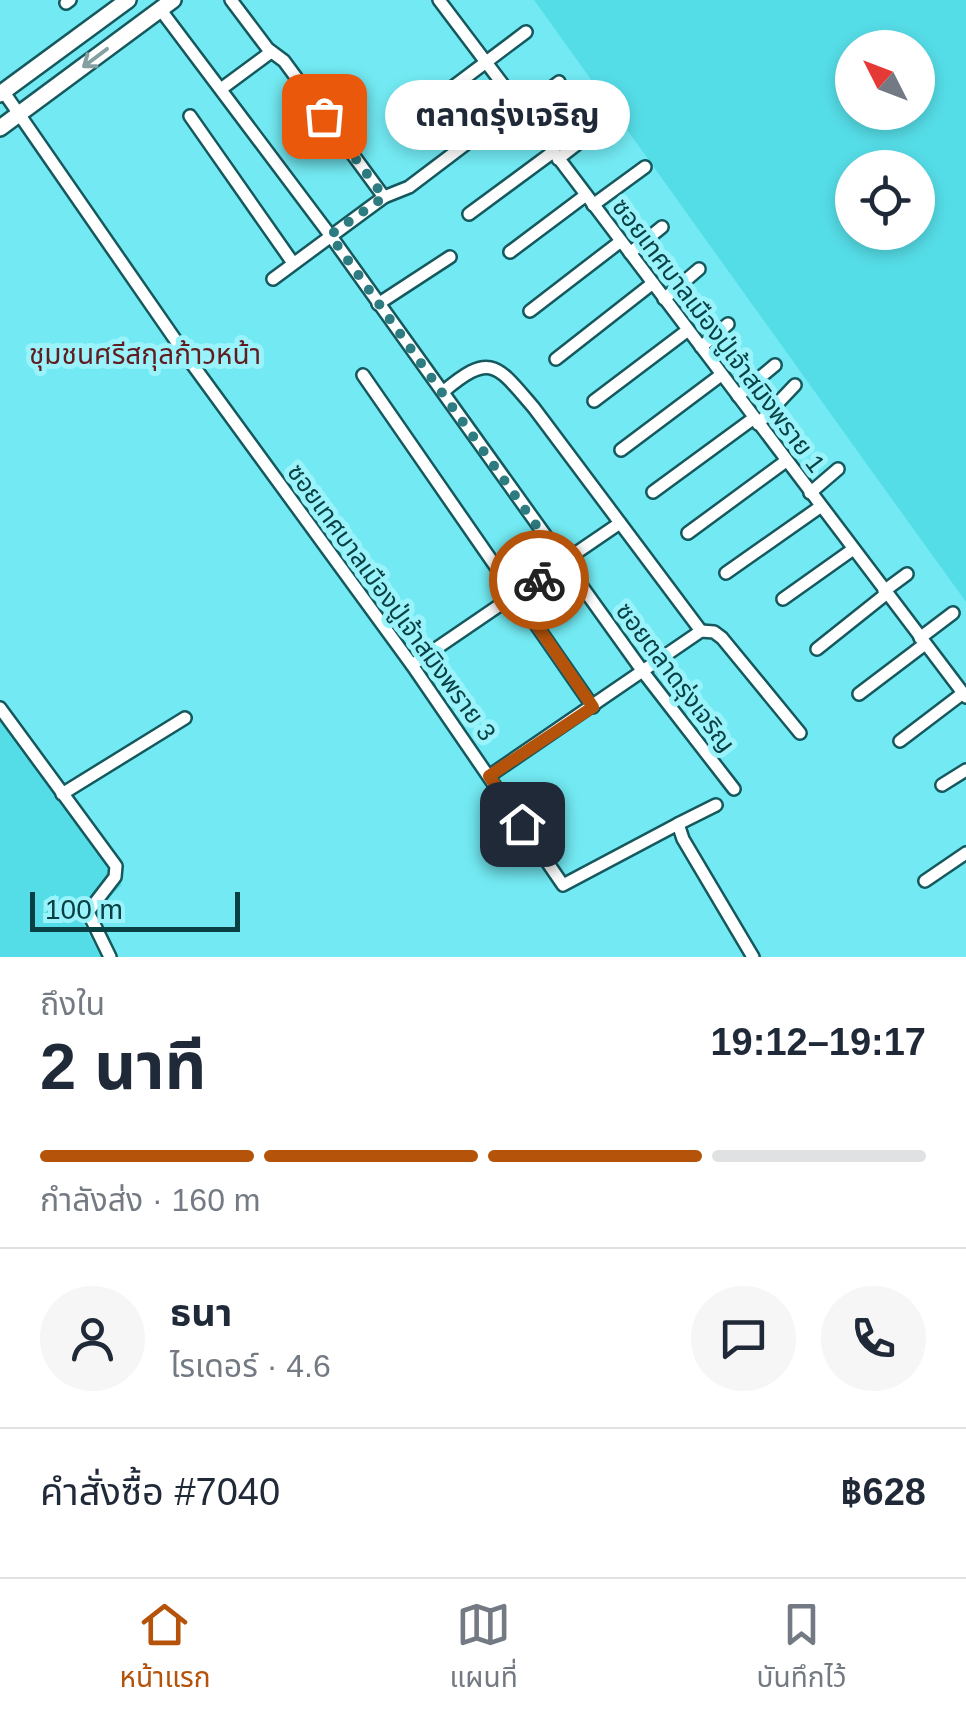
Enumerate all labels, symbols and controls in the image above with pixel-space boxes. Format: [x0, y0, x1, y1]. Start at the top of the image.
north arrow [835, 30, 935, 130]
map controls [835, 30, 935, 250]
one-way arrow [82, 47, 109, 68]
pin [282, 74, 367, 159]
callout: ตลาดรุ่งเจริญ [384, 81, 629, 151]
icon: bag [297, 89, 352, 144]
text: ตลาดรุ่งเจริญ [415, 97, 600, 133]
button: locate [835, 150, 935, 250]
street label: ซอยเทศบาลเมืองปู่เจ้าสมิงพราย 1 [605, 193, 831, 478]
district label: ชุมชนศรีสกุลก้าวหน้า [29, 339, 261, 371]
street label: ซอยเทศบาลเมืองปู่เจ้าสมิงพราย 3 [281, 458, 502, 747]
courier [489, 530, 589, 630]
icon: bike [512, 553, 567, 608]
street label: ซอยตลาดรุ่งเจริญ [609, 597, 741, 758]
pin [480, 782, 565, 867]
icon: home [495, 797, 550, 852]
scale bar [30, 887, 240, 931]
text: 100 m [45, 894, 123, 925]
text: ถึงใน [40, 986, 105, 1022]
text: 19:12–19:17 [710, 1021, 926, 1063]
text: 2 นาที [40, 1030, 206, 1103]
text: กำลังส่ง · 160 m [40, 1182, 261, 1218]
button: person [40, 1286, 145, 1391]
button: chat [691, 1286, 796, 1391]
button: phone [821, 1286, 926, 1391]
text: ธนา [170, 1292, 232, 1334]
text: ไรเดอร์ · 4.6 [170, 1348, 331, 1384]
text: คำสั่งซื้อ #7040 [40, 1471, 280, 1513]
text: ฿628 [841, 1471, 926, 1513]
tab: หน้าแรก [119, 1597, 211, 1700]
tab: แผนที่ [449, 1597, 518, 1700]
tab: บันทึกไว้ [757, 1597, 847, 1700]

